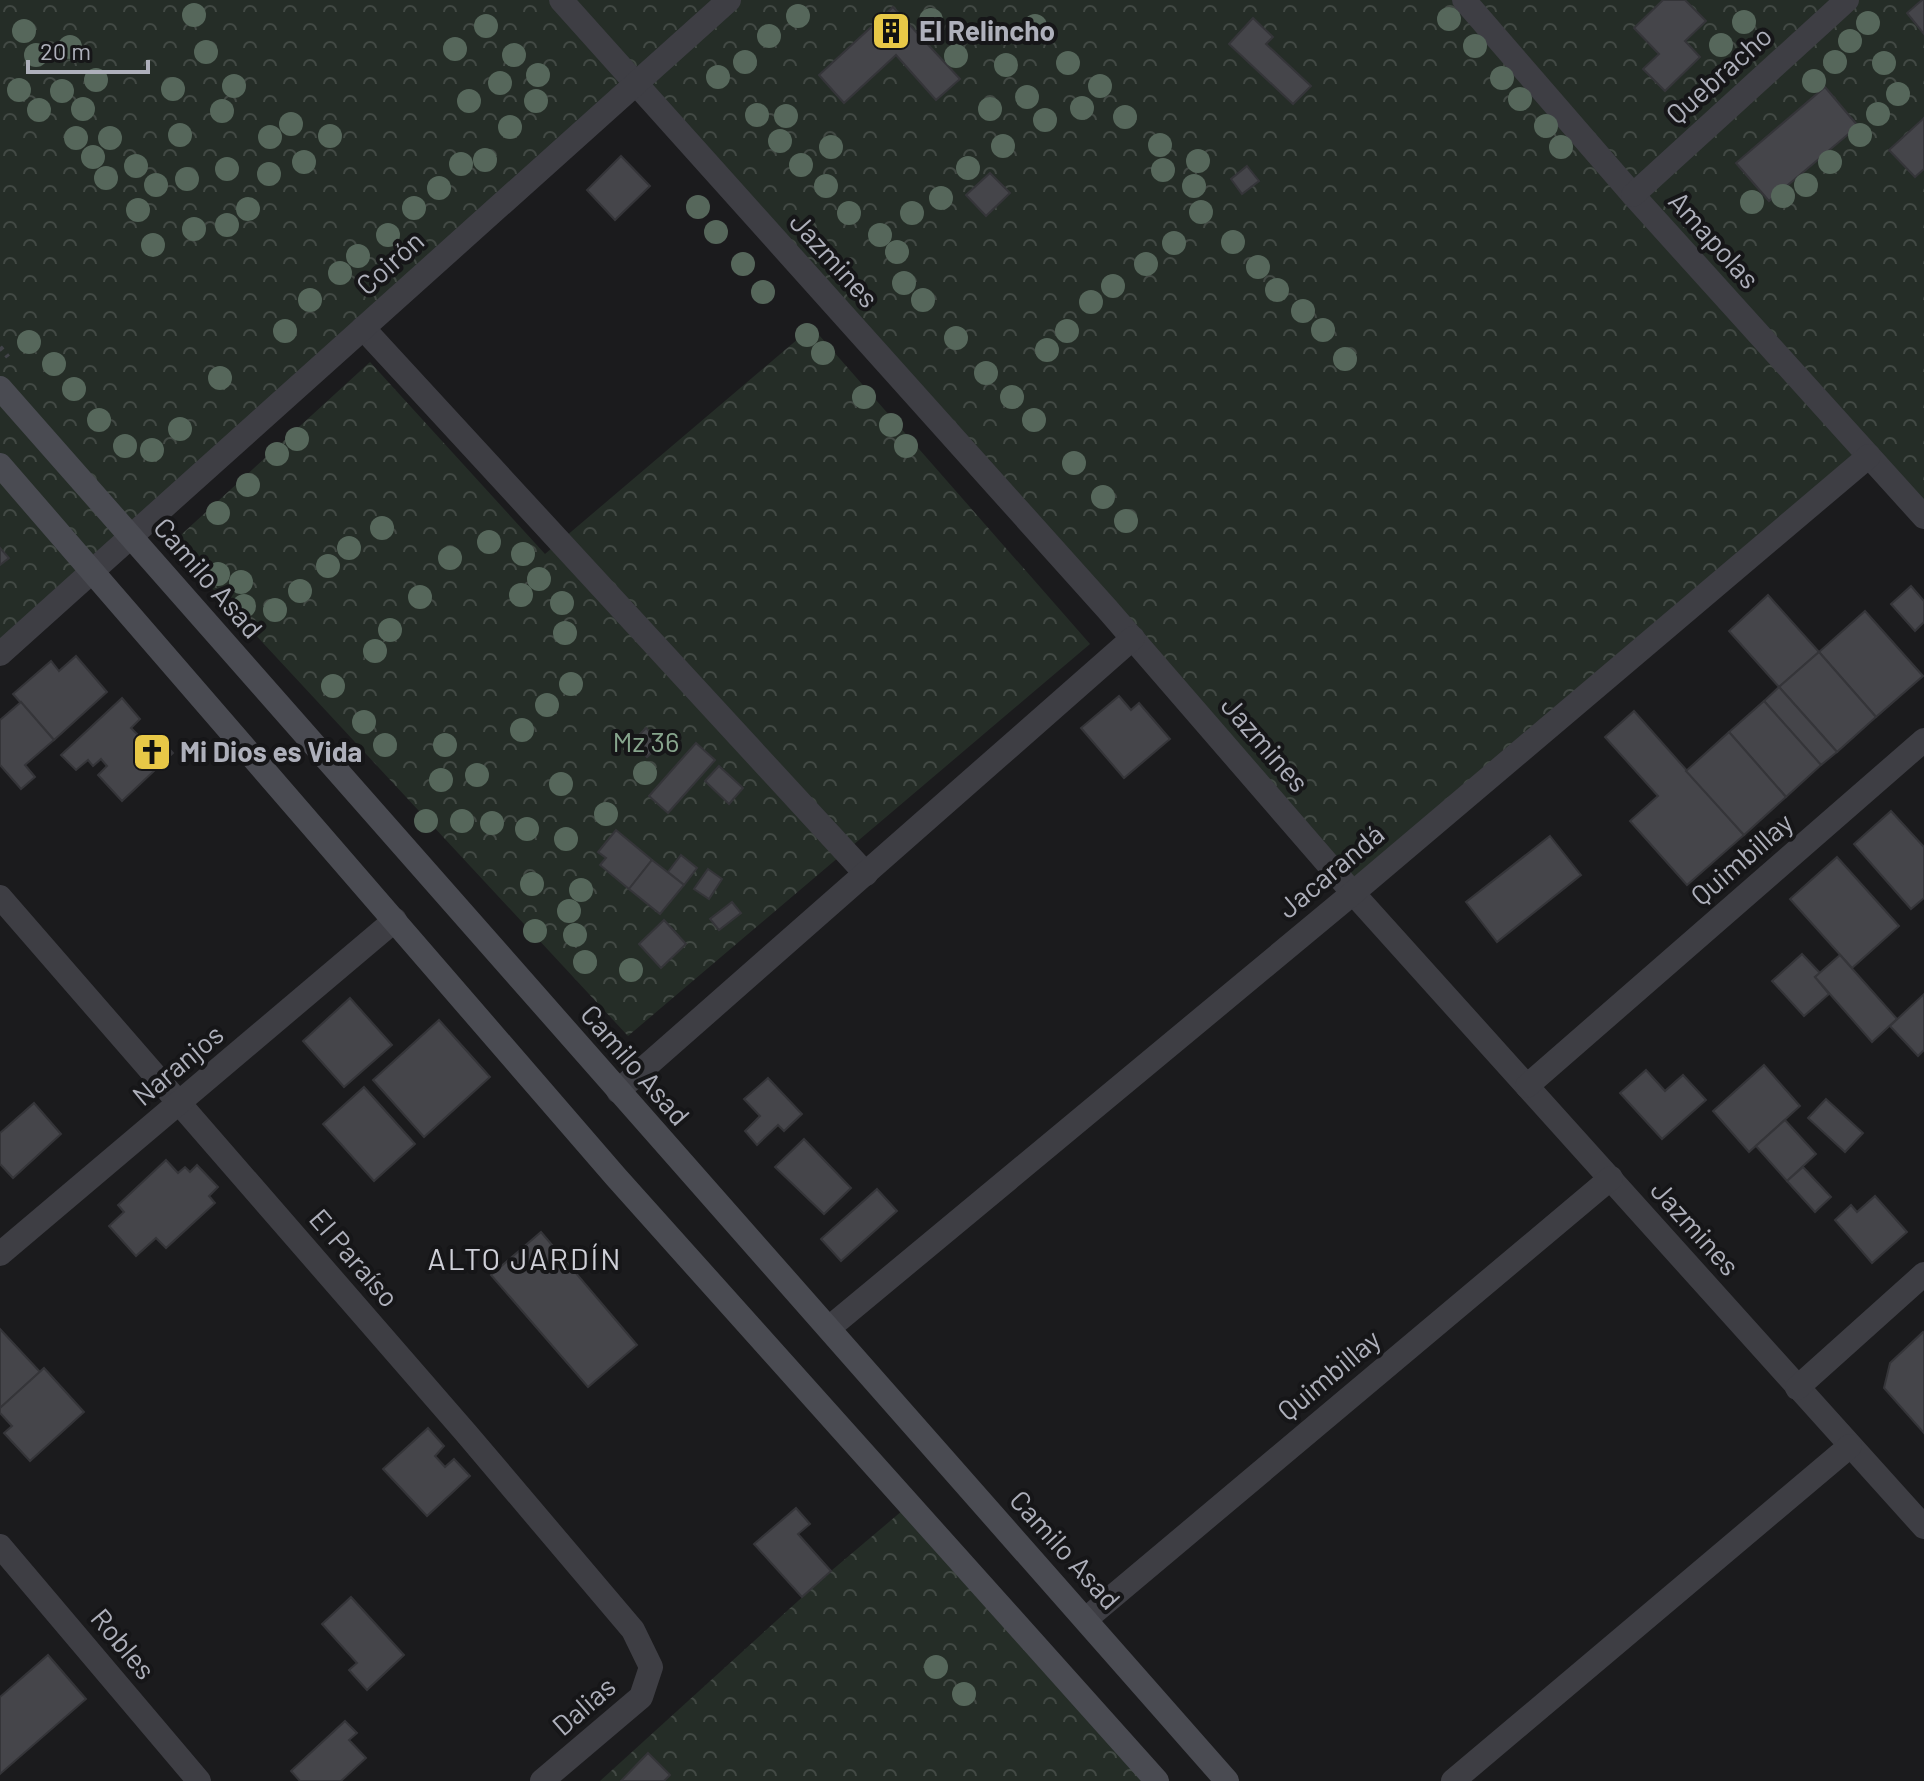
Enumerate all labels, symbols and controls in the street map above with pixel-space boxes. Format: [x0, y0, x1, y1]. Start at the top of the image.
building icon: El Relincho [870, 10, 912, 52]
place label: El Relincho [919, 13, 1055, 47]
street label: Quebracho [1658, 18, 1778, 131]
scale bar [28, 24, 148, 74]
text: 20 m [40, 36, 91, 65]
street label: Amapolas [1662, 184, 1767, 295]
street label: Jazmines [783, 205, 886, 314]
street label: Coirón [348, 223, 430, 301]
street label: Camilo Asad [147, 510, 270, 645]
street label: Jazmines [1215, 688, 1317, 798]
park label: Mz 36 [613, 724, 679, 758]
church icon: Mi Dios es Vida [131, 731, 173, 773]
place label: Mi Dios es Vida [180, 734, 362, 768]
street label: Quimbillay [1683, 805, 1799, 912]
street label: Jacarandá [1270, 816, 1390, 924]
street label: Camilo Asad [574, 997, 697, 1132]
street label: Naranjos [125, 1016, 230, 1112]
street label: Jazmines [1644, 1173, 1747, 1282]
street label: El Paraíso [303, 1201, 407, 1313]
district label: ALTO JARDÍN [427, 1240, 623, 1276]
street label: Quimbillay [1270, 1321, 1387, 1427]
street label: Camilo Asad [1003, 1483, 1128, 1616]
street label: Robles [84, 1601, 163, 1686]
street label: Dalias [545, 1669, 622, 1742]

